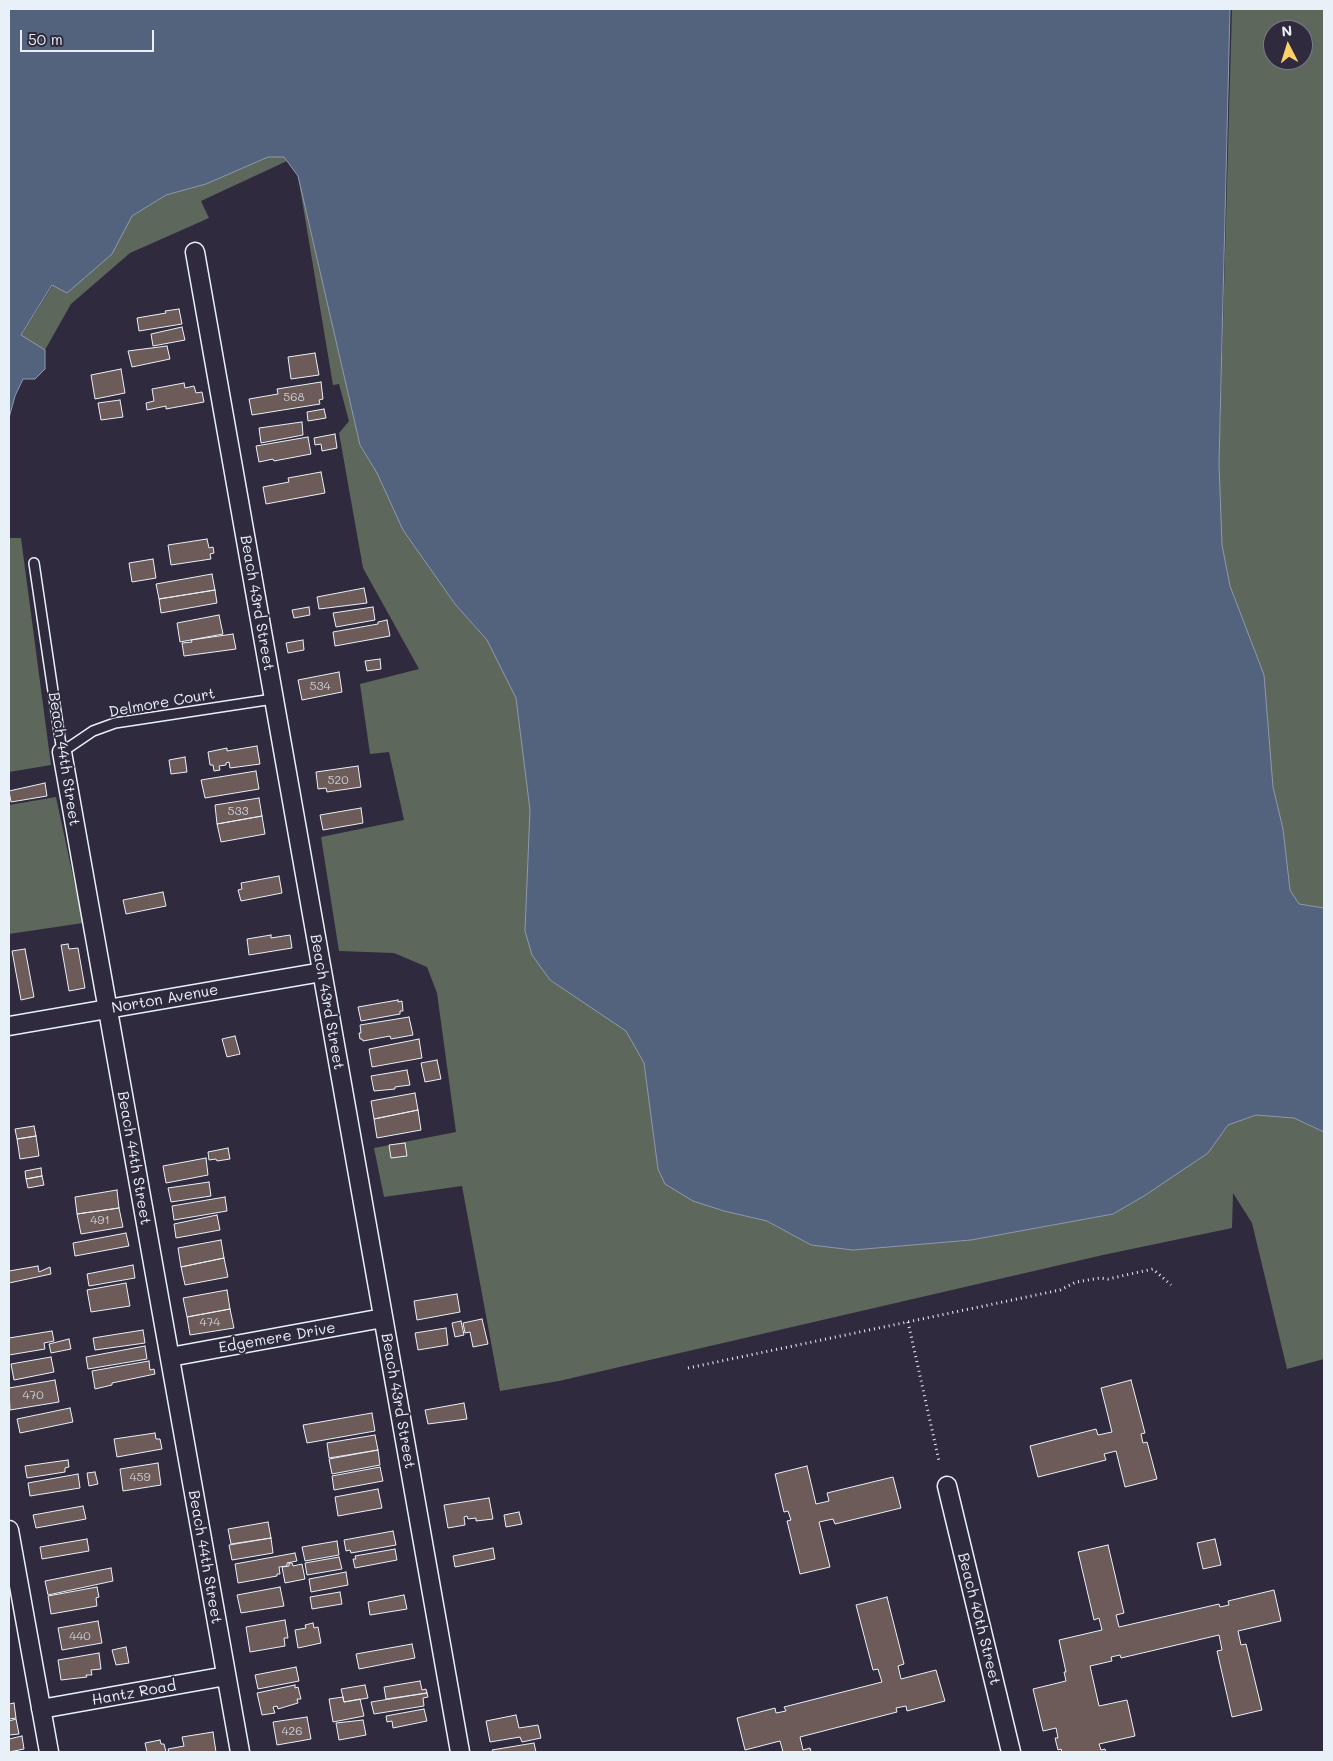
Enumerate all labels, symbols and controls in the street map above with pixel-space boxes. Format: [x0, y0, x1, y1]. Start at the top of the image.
scale bar [22, 20, 156, 52]
north arrow [1263, 20, 1313, 70]
text: N [1281, 21, 1293, 40]
text: 50 m [28, 29, 63, 49]
house number: 568 [283, 390, 305, 404]
street label: Beach 43rd Street [236, 534, 278, 672]
house number: 534 [309, 679, 331, 693]
street label: Delmore Court [107, 685, 217, 721]
street label: Beach 44th Street [45, 691, 83, 827]
house number: 520 [327, 773, 349, 787]
house number: 533 [227, 804, 249, 818]
street label: Beach 43rd Street [306, 933, 348, 1071]
street label: Norton Avenue [110, 981, 220, 1017]
street label: Beach 44th Street [113, 1090, 155, 1226]
house number: 491 [90, 1213, 110, 1227]
house number: 474 [200, 1315, 220, 1329]
street label: Edgemere Drive [217, 1319, 337, 1357]
street label: Beach 43rd Street [377, 1332, 419, 1470]
house number: 470 [22, 1388, 44, 1402]
house number: 459 [129, 1470, 151, 1484]
street label: Beach 44th Street [184, 1489, 226, 1625]
street label: Beach 40th Street [954, 1551, 1004, 1687]
house number: 440 [69, 1629, 91, 1643]
street label: Hantz Road [90, 1677, 178, 1709]
house number: 426 [282, 1724, 302, 1738]

